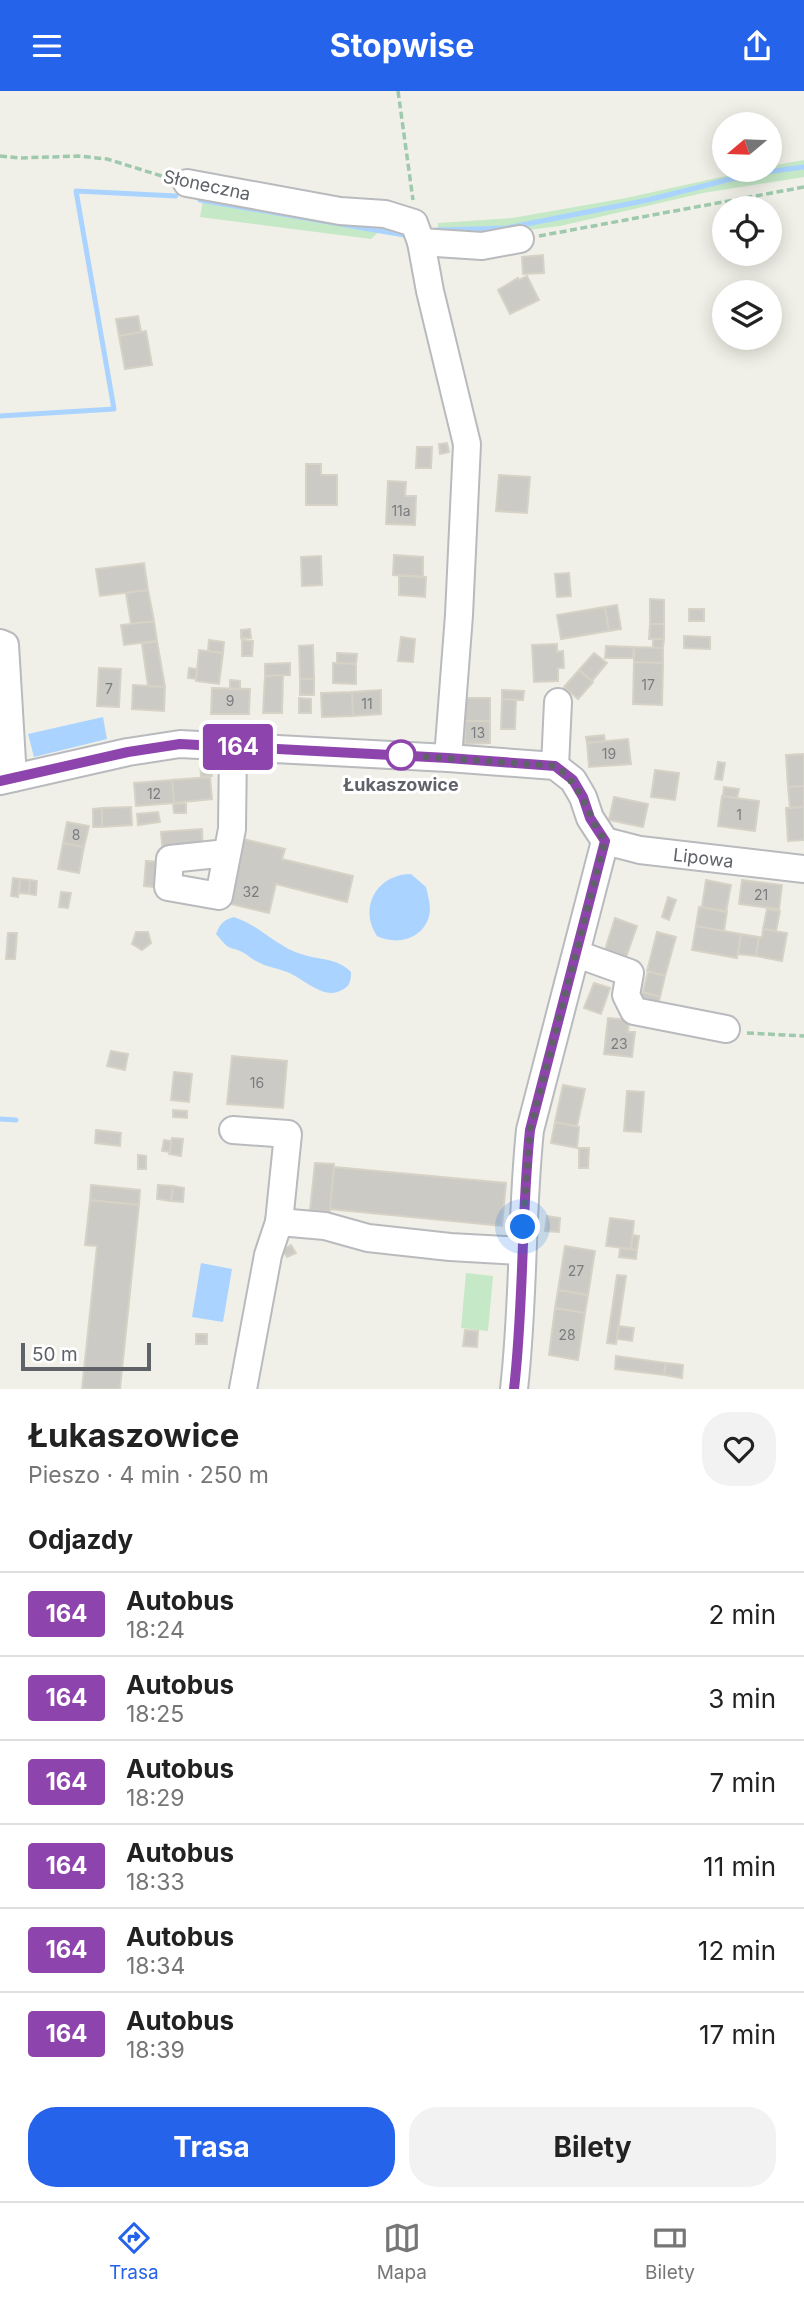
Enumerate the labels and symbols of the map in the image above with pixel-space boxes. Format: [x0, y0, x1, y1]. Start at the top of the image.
north arrow [712, 112, 782, 182]
street label: Słoneczna [162, 166, 252, 204]
house number: 11a [391, 502, 411, 519]
house number: 17 [641, 676, 655, 693]
house number: 7 [105, 680, 113, 697]
house number: 9 [226, 692, 234, 709]
house number: 11 [361, 695, 373, 712]
line badge: 164 [198, 724, 278, 770]
house number: 13 [471, 724, 485, 741]
marker: Łukaszowice [386, 740, 416, 770]
house number: 19 [602, 745, 616, 762]
place label: Łukaszowice [343, 774, 459, 795]
house number: 12 [147, 785, 161, 802]
house number: 1 [736, 806, 742, 823]
house number: 8 [72, 826, 80, 843]
street label: Lipowa [672, 843, 735, 871]
house number: 32 [242, 883, 260, 900]
house number: 21 [754, 886, 768, 903]
house number: 23 [610, 1035, 628, 1052]
house number: 16 [250, 1074, 264, 1091]
your location [505, 1209, 540, 1244]
house number: 27 [568, 1262, 584, 1279]
house number: 28 [558, 1326, 576, 1343]
scale bar [21, 1340, 150, 1372]

